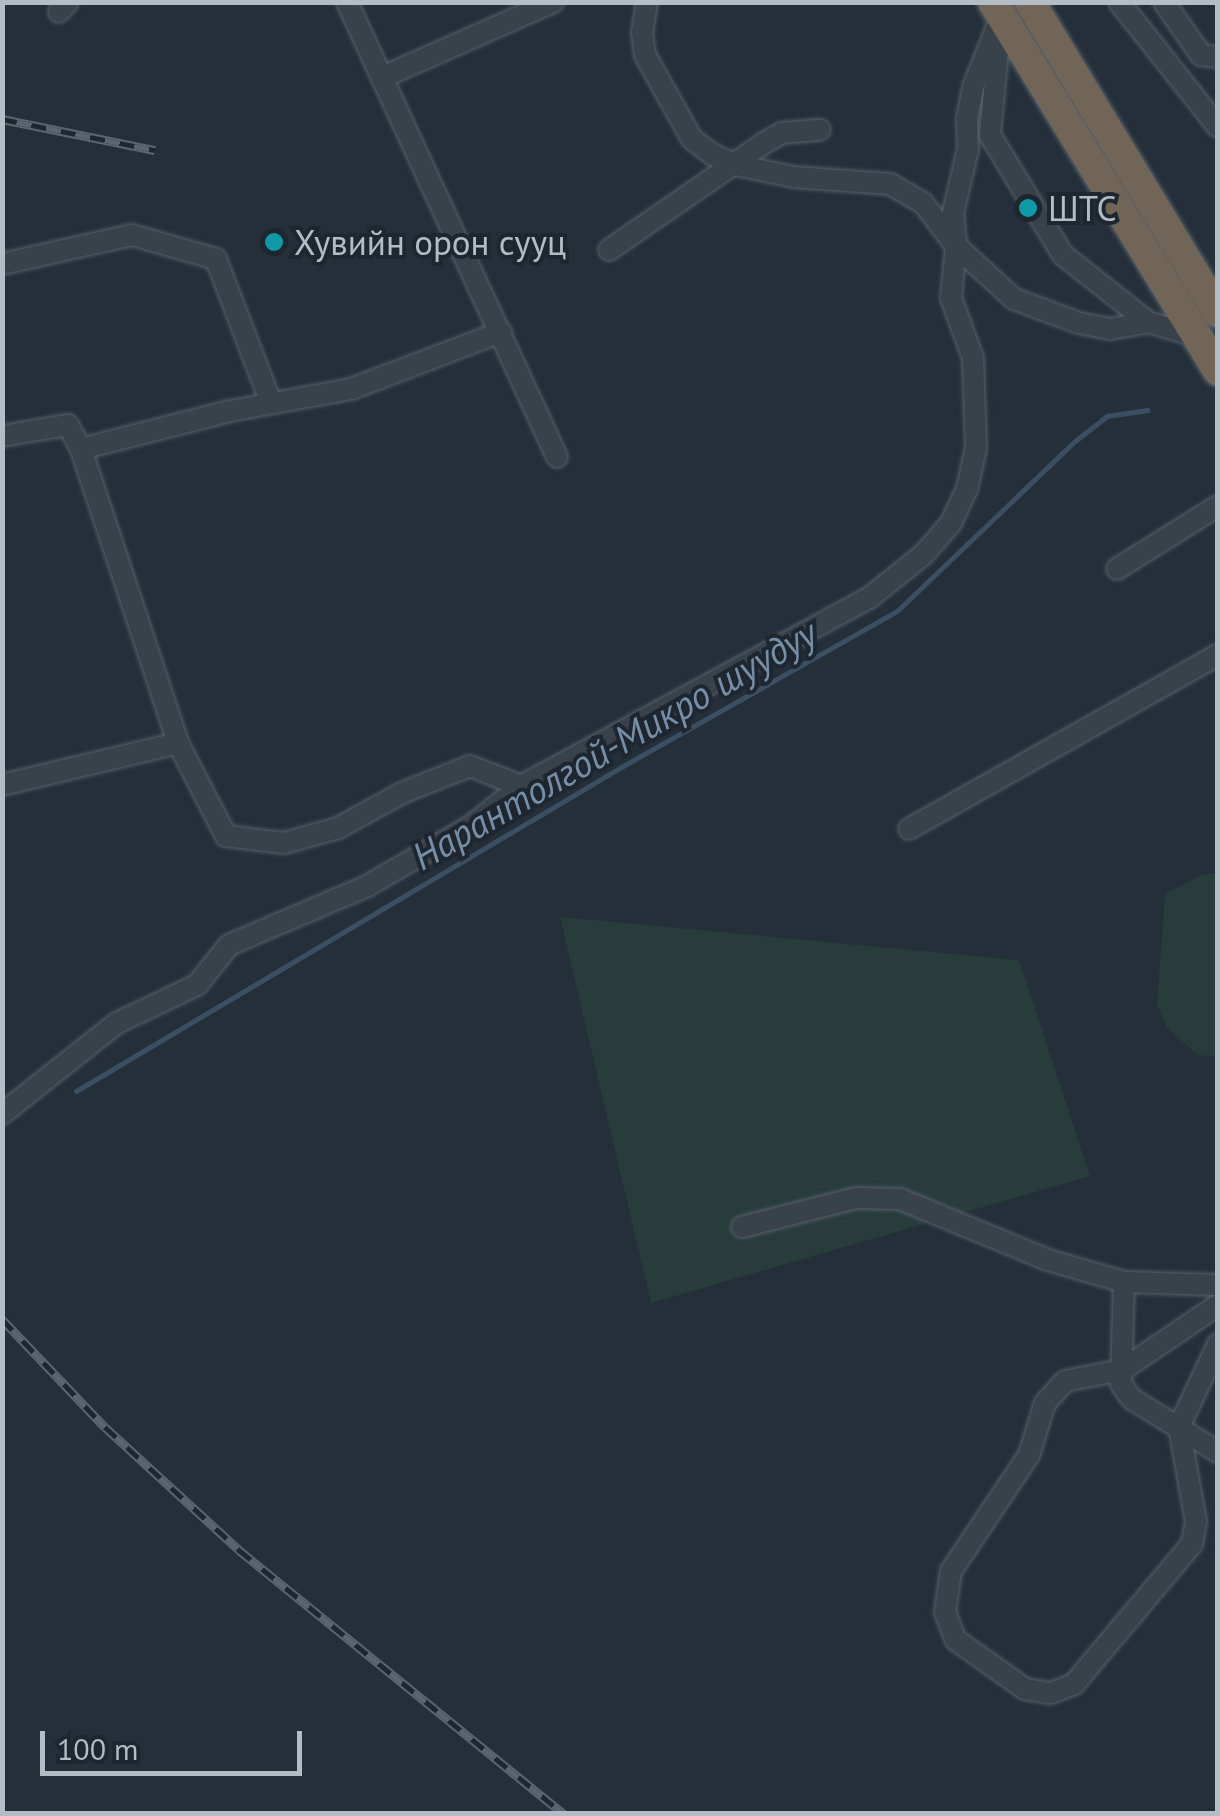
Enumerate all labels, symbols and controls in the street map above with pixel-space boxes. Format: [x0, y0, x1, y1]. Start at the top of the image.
place label: ШТС [1048, 187, 1116, 229]
marker: ШТС [1017, 197, 1039, 219]
place label: Хувийн орон сууц [294, 221, 566, 263]
marker: Хувийн орон сууц [263, 231, 285, 253]
water label: Нарантолгой-Микро шуудуу [404, 609, 824, 879]
scale bar [45, 1711, 308, 1773]
text: 100 m [57, 1729, 138, 1768]

